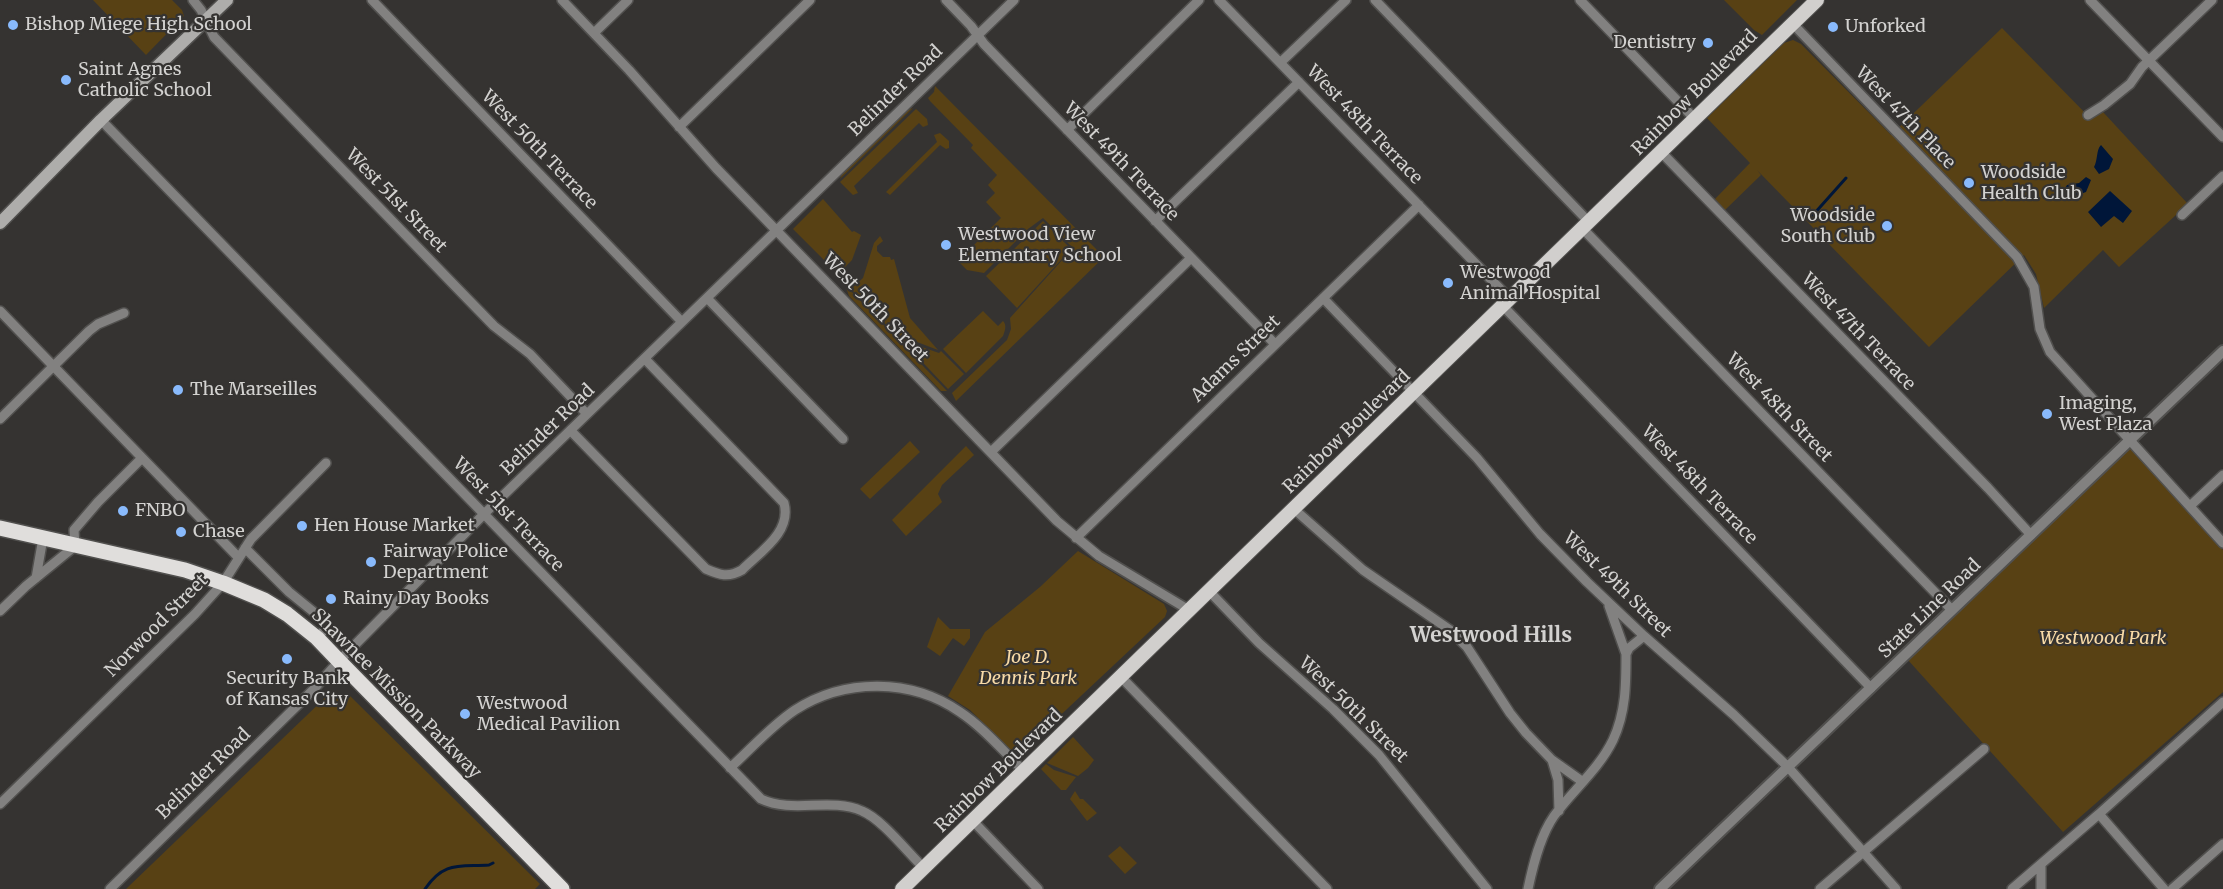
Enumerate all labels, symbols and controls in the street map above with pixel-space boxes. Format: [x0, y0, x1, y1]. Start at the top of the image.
place label: Bishop Miege High School [25, 14, 252, 36]
place label: Unforked [1845, 16, 1926, 38]
marker: Bishop Miege High School [6, 18, 20, 32]
marker: Unforked [1826, 20, 1840, 34]
street label: Rainbow Boulevard [1628, 26, 1762, 160]
place label: Dentistry [1613, 32, 1696, 54]
marker: Dentistry [1701, 36, 1715, 50]
street label: Belinder Road [845, 41, 947, 141]
place label: Saint Agnes Catholic School [78, 59, 212, 101]
street label: West 48th Terrace [1302, 61, 1426, 189]
street label: West 47th Place [1851, 62, 1959, 174]
marker: Saint Agnes Catholic School [59, 73, 73, 87]
street label: West 50th Terrace [477, 86, 601, 214]
street label: West 49th Terrace [1059, 98, 1183, 226]
street label: West 51st Street [341, 145, 451, 257]
place label: Woodside Health Club [1981, 162, 2082, 204]
marker: Woodside Health Club [1962, 176, 1976, 190]
place label: Woodside South Club [1781, 205, 1875, 248]
marker: Woodside South Club [1880, 219, 1894, 233]
place label: Westwood View Elementary School [958, 224, 1122, 266]
marker: Westwood View Elementary School [939, 238, 953, 252]
street label: West 50th Street [817, 249, 933, 367]
place label: Westwood Animal Hospital [1460, 262, 1600, 304]
street label: West 47th Terrace [1797, 269, 1919, 395]
marker: Westwood Animal Hospital [1441, 276, 1455, 290]
street label: Adams Street [1187, 311, 1285, 407]
street label: West 48th Street [1722, 349, 1836, 467]
street label: Rainbow Boulevard [1279, 366, 1415, 498]
place label: The Marseilles [190, 379, 317, 401]
street label: Belinder Road [497, 380, 599, 480]
marker: The Marseilles [171, 383, 185, 397]
place label: Imaging, West Plaza [2059, 393, 2152, 436]
marker: Imaging, West Plaza [2040, 407, 2054, 421]
street label: West 48th Terrace [1637, 421, 1761, 549]
street label: West 51st Terrace [448, 454, 568, 576]
place label: FNBO [135, 500, 186, 522]
marker: FNBO [116, 504, 130, 518]
place label: Hen House Market [314, 515, 475, 537]
marker: Hen House Market [295, 519, 309, 533]
place label: Chase [193, 521, 245, 543]
marker: Chase [174, 525, 188, 539]
street label: West 49th Street [1558, 528, 1676, 642]
place label: Fairway Police Department [383, 541, 508, 584]
marker: Fairway Police Department [364, 555, 378, 569]
street label: State Line Road [1874, 555, 1986, 663]
street label: Norwood Street [101, 570, 213, 682]
place label: Rainy Day Books [343, 588, 489, 610]
marker: Rainy Day Books [324, 592, 338, 606]
street label: Shawnee Mission Parkway [307, 605, 485, 783]
district label: Westwood Hills [1410, 623, 1572, 649]
park label: Westwood Park [2040, 628, 2166, 650]
park label: Joe D. Dennis Park [979, 647, 1077, 690]
marker: Security Bank of Kansas City [280, 652, 294, 666]
street label: West 50th Street [1294, 652, 1412, 768]
place label: Security Bank of Kansas City [226, 668, 348, 710]
place label: Westwood Medical Pavilion [477, 693, 620, 736]
street label: Rainbow Boulevard [931, 705, 1067, 837]
marker: Westwood Medical Pavilion [458, 707, 472, 721]
street label: Belinder Road [153, 724, 255, 824]

